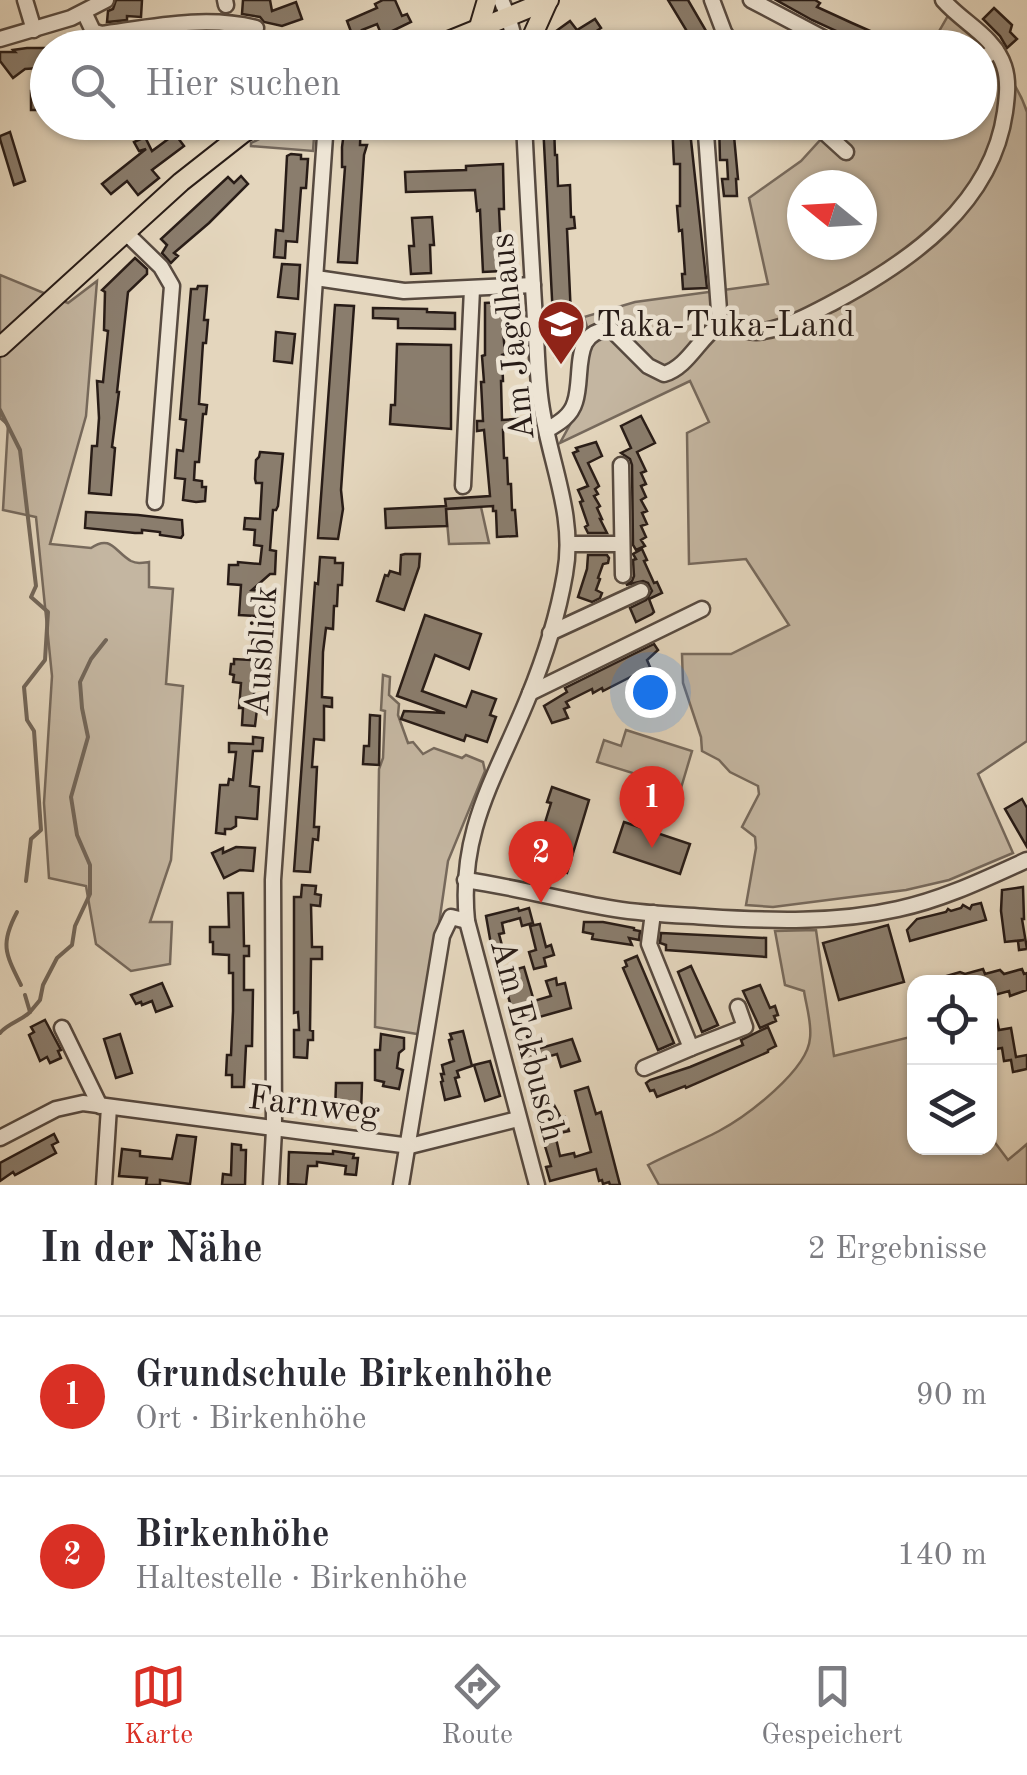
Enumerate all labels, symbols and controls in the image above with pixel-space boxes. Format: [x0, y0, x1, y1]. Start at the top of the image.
search box [30, 30, 997, 140]
icon: search [65, 58, 120, 113]
text: Hier suchen [145, 66, 341, 104]
north arrow [787, 170, 877, 260]
street label: Am Jagdhaus [485, 232, 542, 442]
school or university icon: Taka-Tuka-Land [535, 298, 587, 366]
place label: Taka-Tuka-Land [596, 309, 855, 344]
street label: Ausblick [240, 585, 285, 718]
your location [625, 667, 676, 718]
pin: 1 [620, 766, 684, 848]
pin: 2 [508, 820, 574, 903]
street label: Am Eckbusch [483, 936, 570, 1146]
map controls [907, 975, 997, 1155]
button: locate [907, 975, 997, 1065]
button: layers [907, 1065, 997, 1155]
street label: Farnweg [246, 1081, 382, 1132]
text: In der Nähe [40, 1229, 263, 1271]
text: 2 Ergebnisse [807, 1234, 987, 1266]
text: Grundschule Birkenhöhe [135, 1357, 553, 1395]
text: 1 [63, 1380, 82, 1412]
text: 90 m [916, 1380, 987, 1412]
text: Ort · Birkenhöhe [135, 1404, 367, 1436]
text: Birkenhöhe [135, 1517, 330, 1555]
text: 2 [63, 1540, 82, 1572]
text: 140 m [897, 1540, 987, 1572]
text: Haltestelle · Birkenhöhe [135, 1564, 467, 1596]
tab: Karte [124, 1659, 193, 1754]
tab: Route [441, 1659, 513, 1754]
tab: Gespeichert [761, 1659, 903, 1754]

